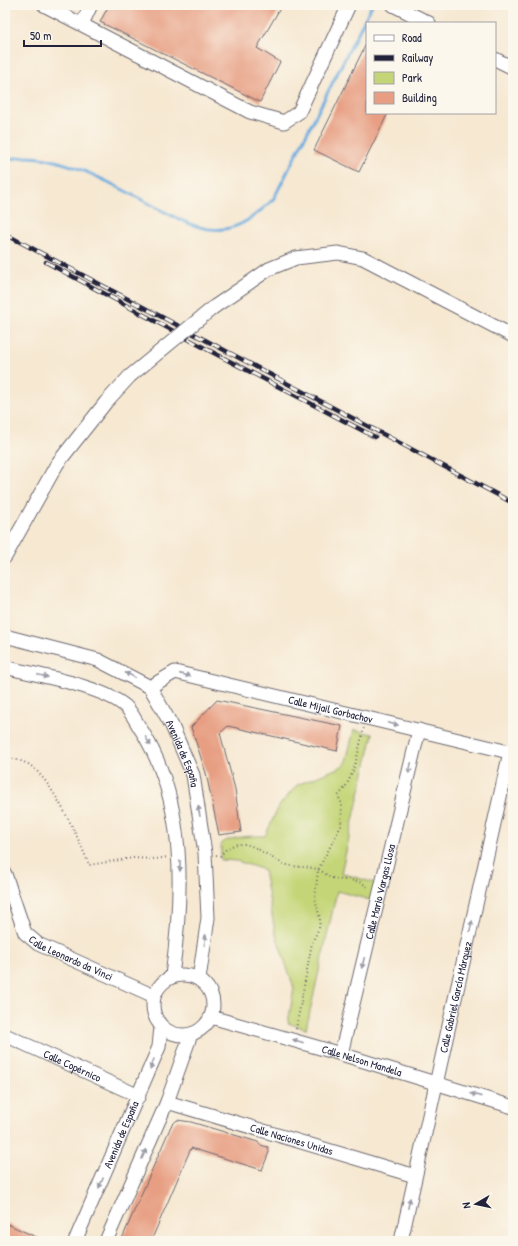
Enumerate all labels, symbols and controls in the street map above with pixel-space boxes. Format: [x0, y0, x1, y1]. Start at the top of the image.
scale bar [24, 22, 101, 48]
legend [366, 22, 496, 114]
text: 50 m [30, 27, 51, 44]
text: Road [402, 29, 422, 46]
text: Railway [402, 49, 433, 66]
text: Park [402, 69, 422, 86]
text: Building [402, 89, 437, 106]
one-way arrow [124, 672, 136, 678]
one-way arrow [179, 672, 191, 678]
one-way arrow [37, 673, 49, 679]
street label: Calle Mijail Gorbachov [287, 692, 375, 726]
street label: Avenida de España [163, 717, 202, 789]
one-way arrow [387, 722, 399, 728]
one-way arrow [144, 735, 151, 747]
one-way arrow [406, 762, 412, 774]
one-way arrow [196, 805, 202, 817]
street label: Calle Mario Vargas Llosa [362, 842, 398, 941]
one-way arrow [177, 860, 183, 873]
one-way arrow [469, 920, 475, 932]
street label: Calle Leonardo da Vinci [26, 932, 115, 984]
one-way arrow [202, 934, 208, 946]
street label: Calle Gabriel García Márquez [436, 940, 475, 1054]
one-way arrow [360, 957, 366, 969]
one-way arrow [291, 1038, 304, 1044]
street label: Calle Nelson Mandela [320, 1042, 404, 1080]
street label: Calle Copérnico [41, 1046, 104, 1085]
one-way arrow [149, 1059, 155, 1071]
one-way arrow [469, 1092, 481, 1098]
street label: Avenida de España [100, 1098, 142, 1170]
street label: Calle Naciones Unidas [248, 1120, 335, 1158]
one-way arrow [141, 1148, 148, 1160]
one-way arrow [97, 1178, 103, 1190]
north arrow [456, 1184, 496, 1224]
one-way arrow [407, 1197, 413, 1209]
text: N [459, 1201, 473, 1210]

